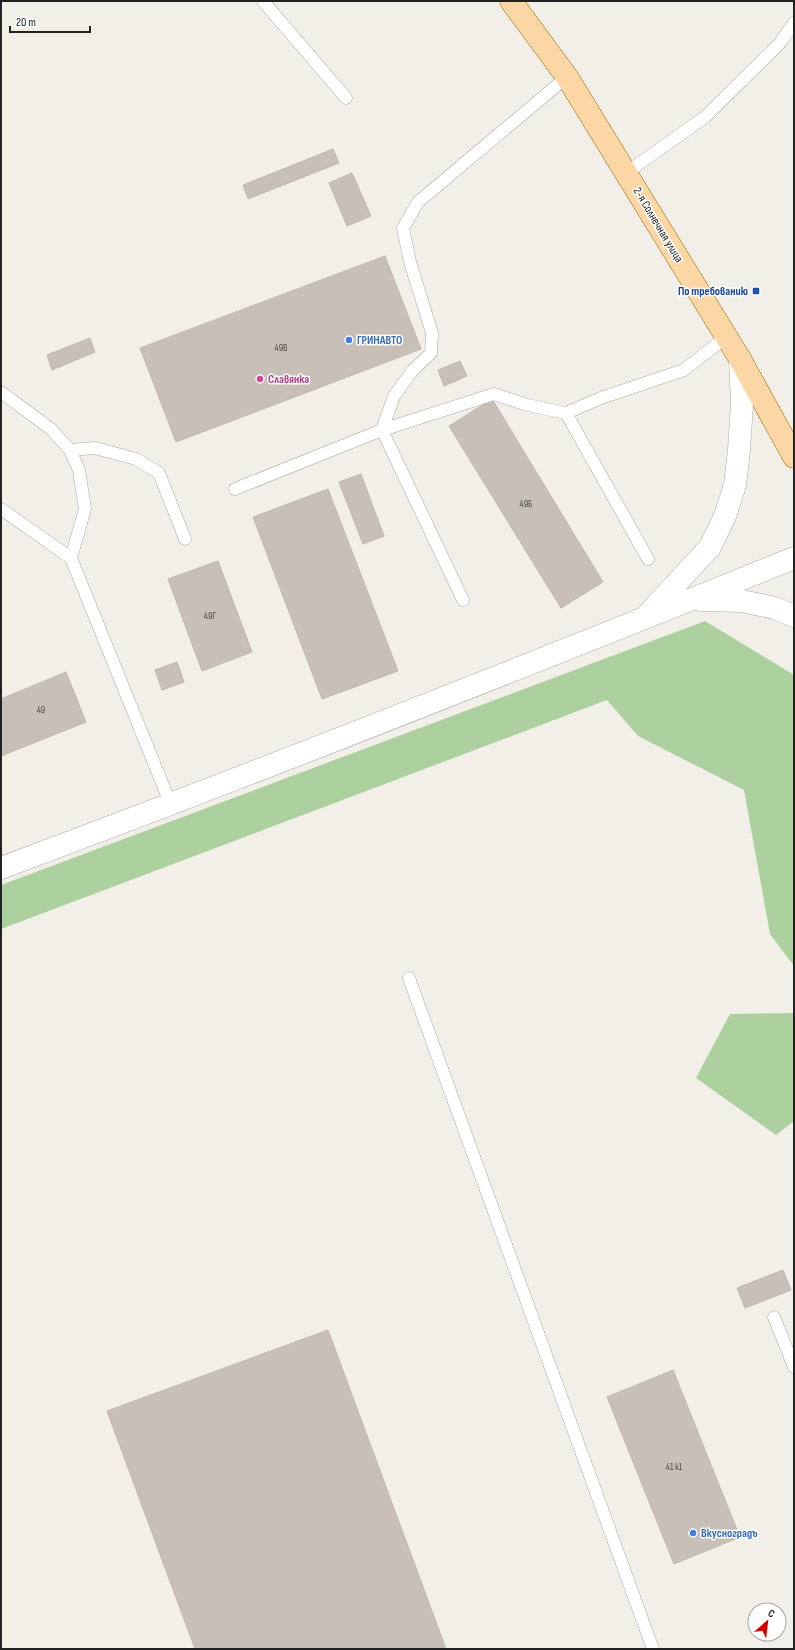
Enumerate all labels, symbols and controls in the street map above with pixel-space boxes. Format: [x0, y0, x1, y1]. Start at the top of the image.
scale bar [10, 8, 90, 34]
text: 20 m [16, 15, 36, 30]
street label: 2-я Солнечная улица [630, 185, 687, 266]
place label: По требованию [678, 284, 748, 299]
marker: По требованию [751, 286, 761, 296]
place label: ГРИНАВТО [357, 333, 402, 348]
marker: ГРИНАВТО [344, 335, 354, 345]
house number: 49В [274, 342, 288, 354]
place label: Славянка [268, 372, 309, 387]
marker: Славянка [255, 374, 265, 384]
house number: 49Б [519, 498, 533, 510]
house number: 49Г [204, 610, 216, 622]
house number: 49 [37, 704, 45, 716]
house number: 41 к1 [666, 1461, 683, 1473]
place label: Вкусноградъ [701, 1526, 758, 1541]
marker: Вкусноградъ [688, 1528, 698, 1538]
north arrow [747, 1602, 787, 1642]
text: С [766, 1607, 777, 1621]

